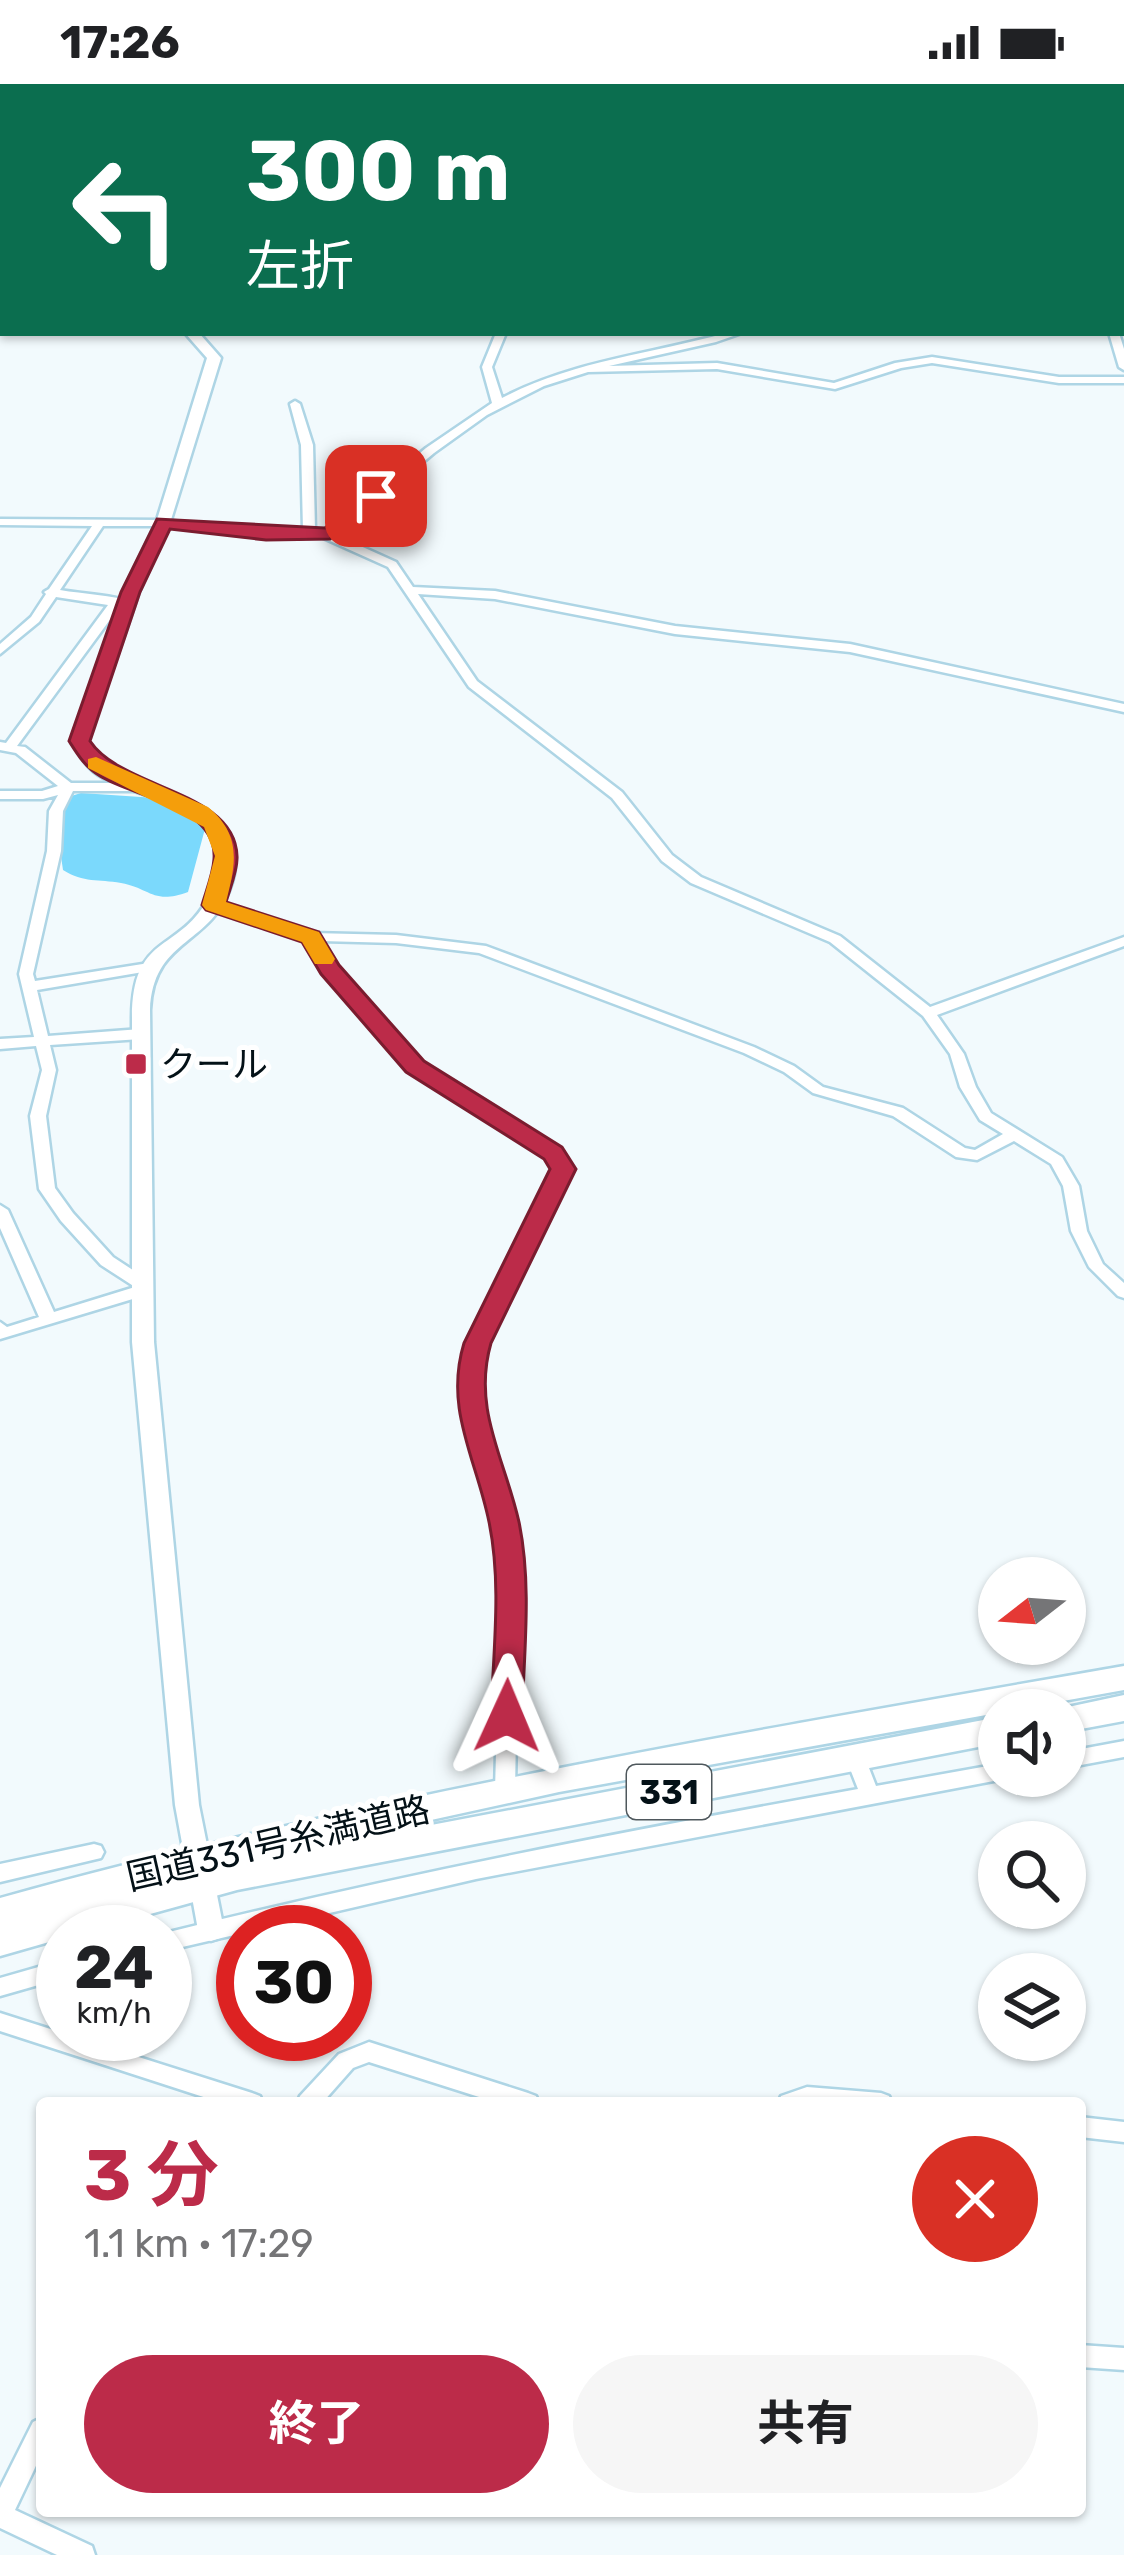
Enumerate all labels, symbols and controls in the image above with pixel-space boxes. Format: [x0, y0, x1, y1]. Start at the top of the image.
text: 17:26 [60, 16, 180, 69]
text: 300 m [246, 121, 510, 221]
icon: left [48, 132, 204, 288]
text: 左折 [246, 235, 354, 299]
pin [325, 445, 427, 547]
icon: arrive [343, 463, 409, 529]
place label: クール [160, 1043, 268, 1086]
marker: クール [123, 1051, 149, 1077]
north arrow [978, 1557, 1086, 1665]
map controls [978, 1557, 1086, 2061]
position arrow [444, 1653, 570, 1779]
button: sound [978, 1689, 1086, 1797]
road number: 331 [627, 1765, 711, 1819]
street label: 国道331号糸満道路 [122, 1787, 434, 1899]
button: search [978, 1821, 1086, 1929]
speed limit sign: 30 [216, 1905, 372, 2061]
text: 24 [74, 1932, 154, 2003]
button: layers [978, 1953, 1086, 2061]
text: km/h [77, 1995, 151, 2031]
text: 3 分 [84, 2133, 219, 2218]
button: close [912, 2136, 1038, 2262]
text: 1.1 km · 17:29 [84, 2221, 314, 2267]
button: 終了 [84, 2355, 549, 2493]
button: 共有 [573, 2355, 1038, 2493]

